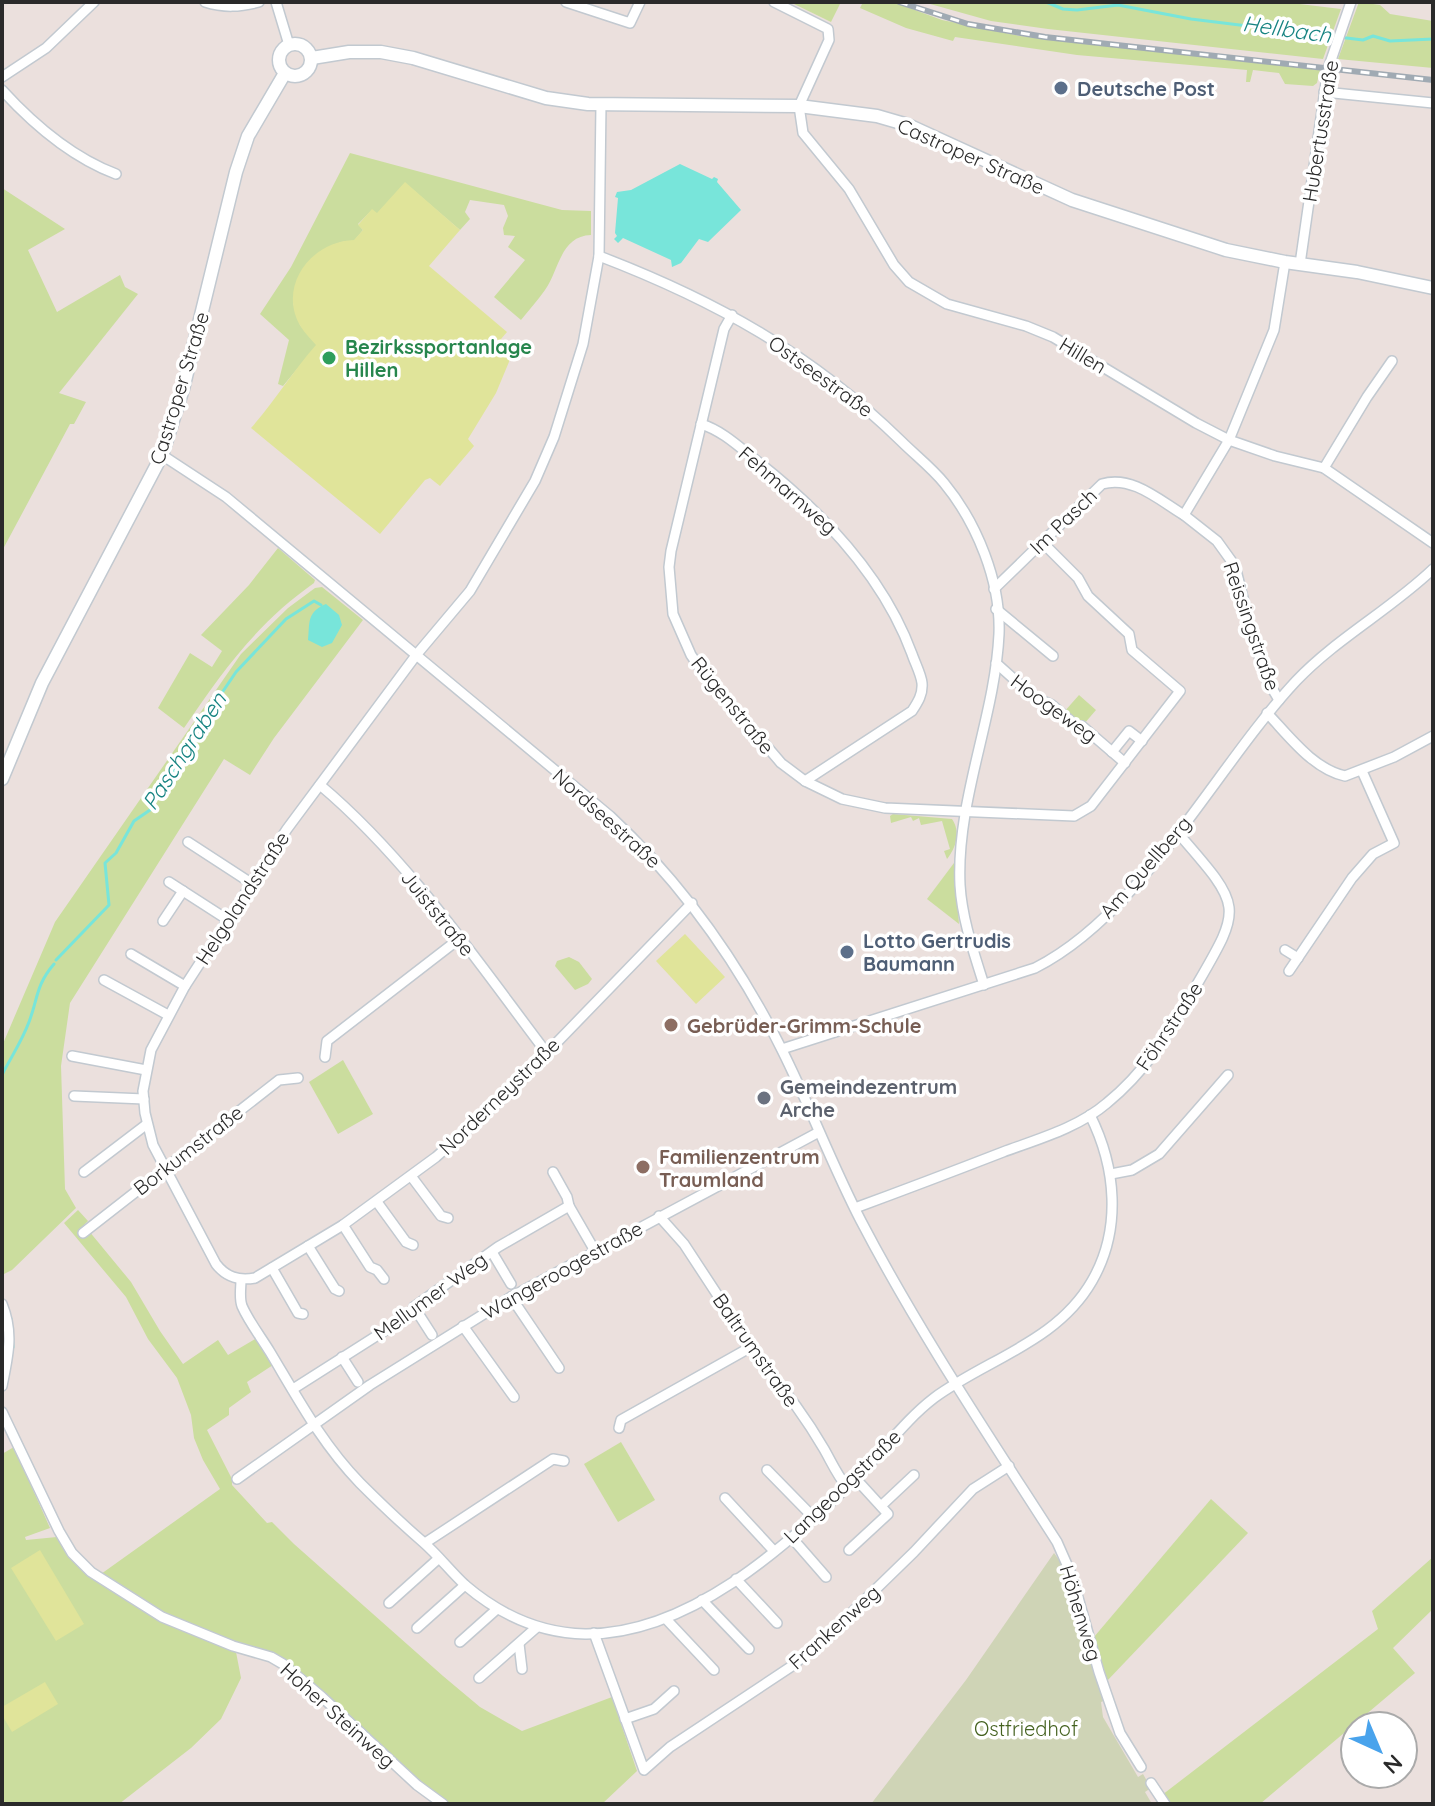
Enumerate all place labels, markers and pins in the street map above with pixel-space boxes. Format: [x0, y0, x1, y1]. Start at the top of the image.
place label: Deutsche Post [1077, 76, 1215, 101]
marker: Deutsche Post [1052, 79, 1070, 97]
place label: Bezirkssportanlage Hillen [345, 334, 532, 382]
marker: Bezirkssportanlage Hillen [320, 349, 338, 367]
place label: Lotto Gertrudis Baumann [863, 928, 1011, 976]
marker: Lotto Gertrudis Baumann [838, 943, 856, 961]
place label: Gebrüder-Grimm-Schule [687, 1013, 922, 1038]
marker: Gebrüder-Grimm-Schule [662, 1016, 680, 1034]
place label: Gemeindezentrum Arche [780, 1074, 957, 1122]
marker: Gemeindezentrum Arche [755, 1089, 773, 1107]
place label: Familienzentrum Traumland [659, 1144, 820, 1192]
marker: Familienzentrum Traumland [634, 1158, 652, 1176]

